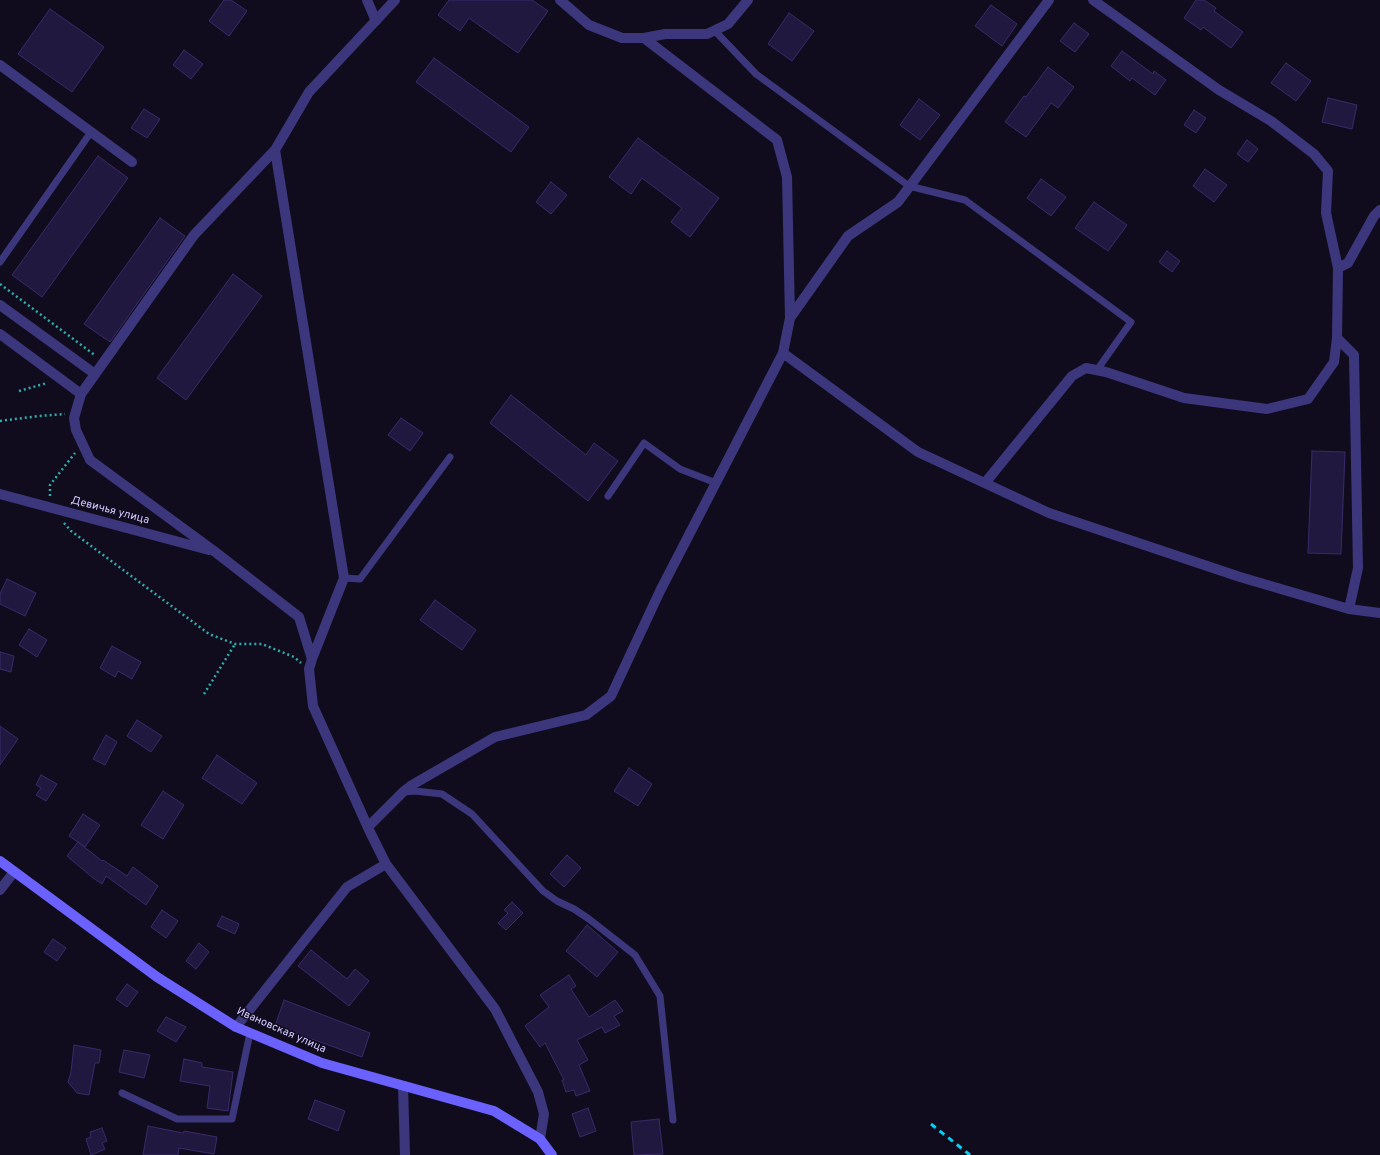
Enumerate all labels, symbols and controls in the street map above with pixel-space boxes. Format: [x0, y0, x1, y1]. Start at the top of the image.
street label: Девичья улица [69, 494, 151, 528]
street label: Ивановская улица [234, 1005, 328, 1057]

